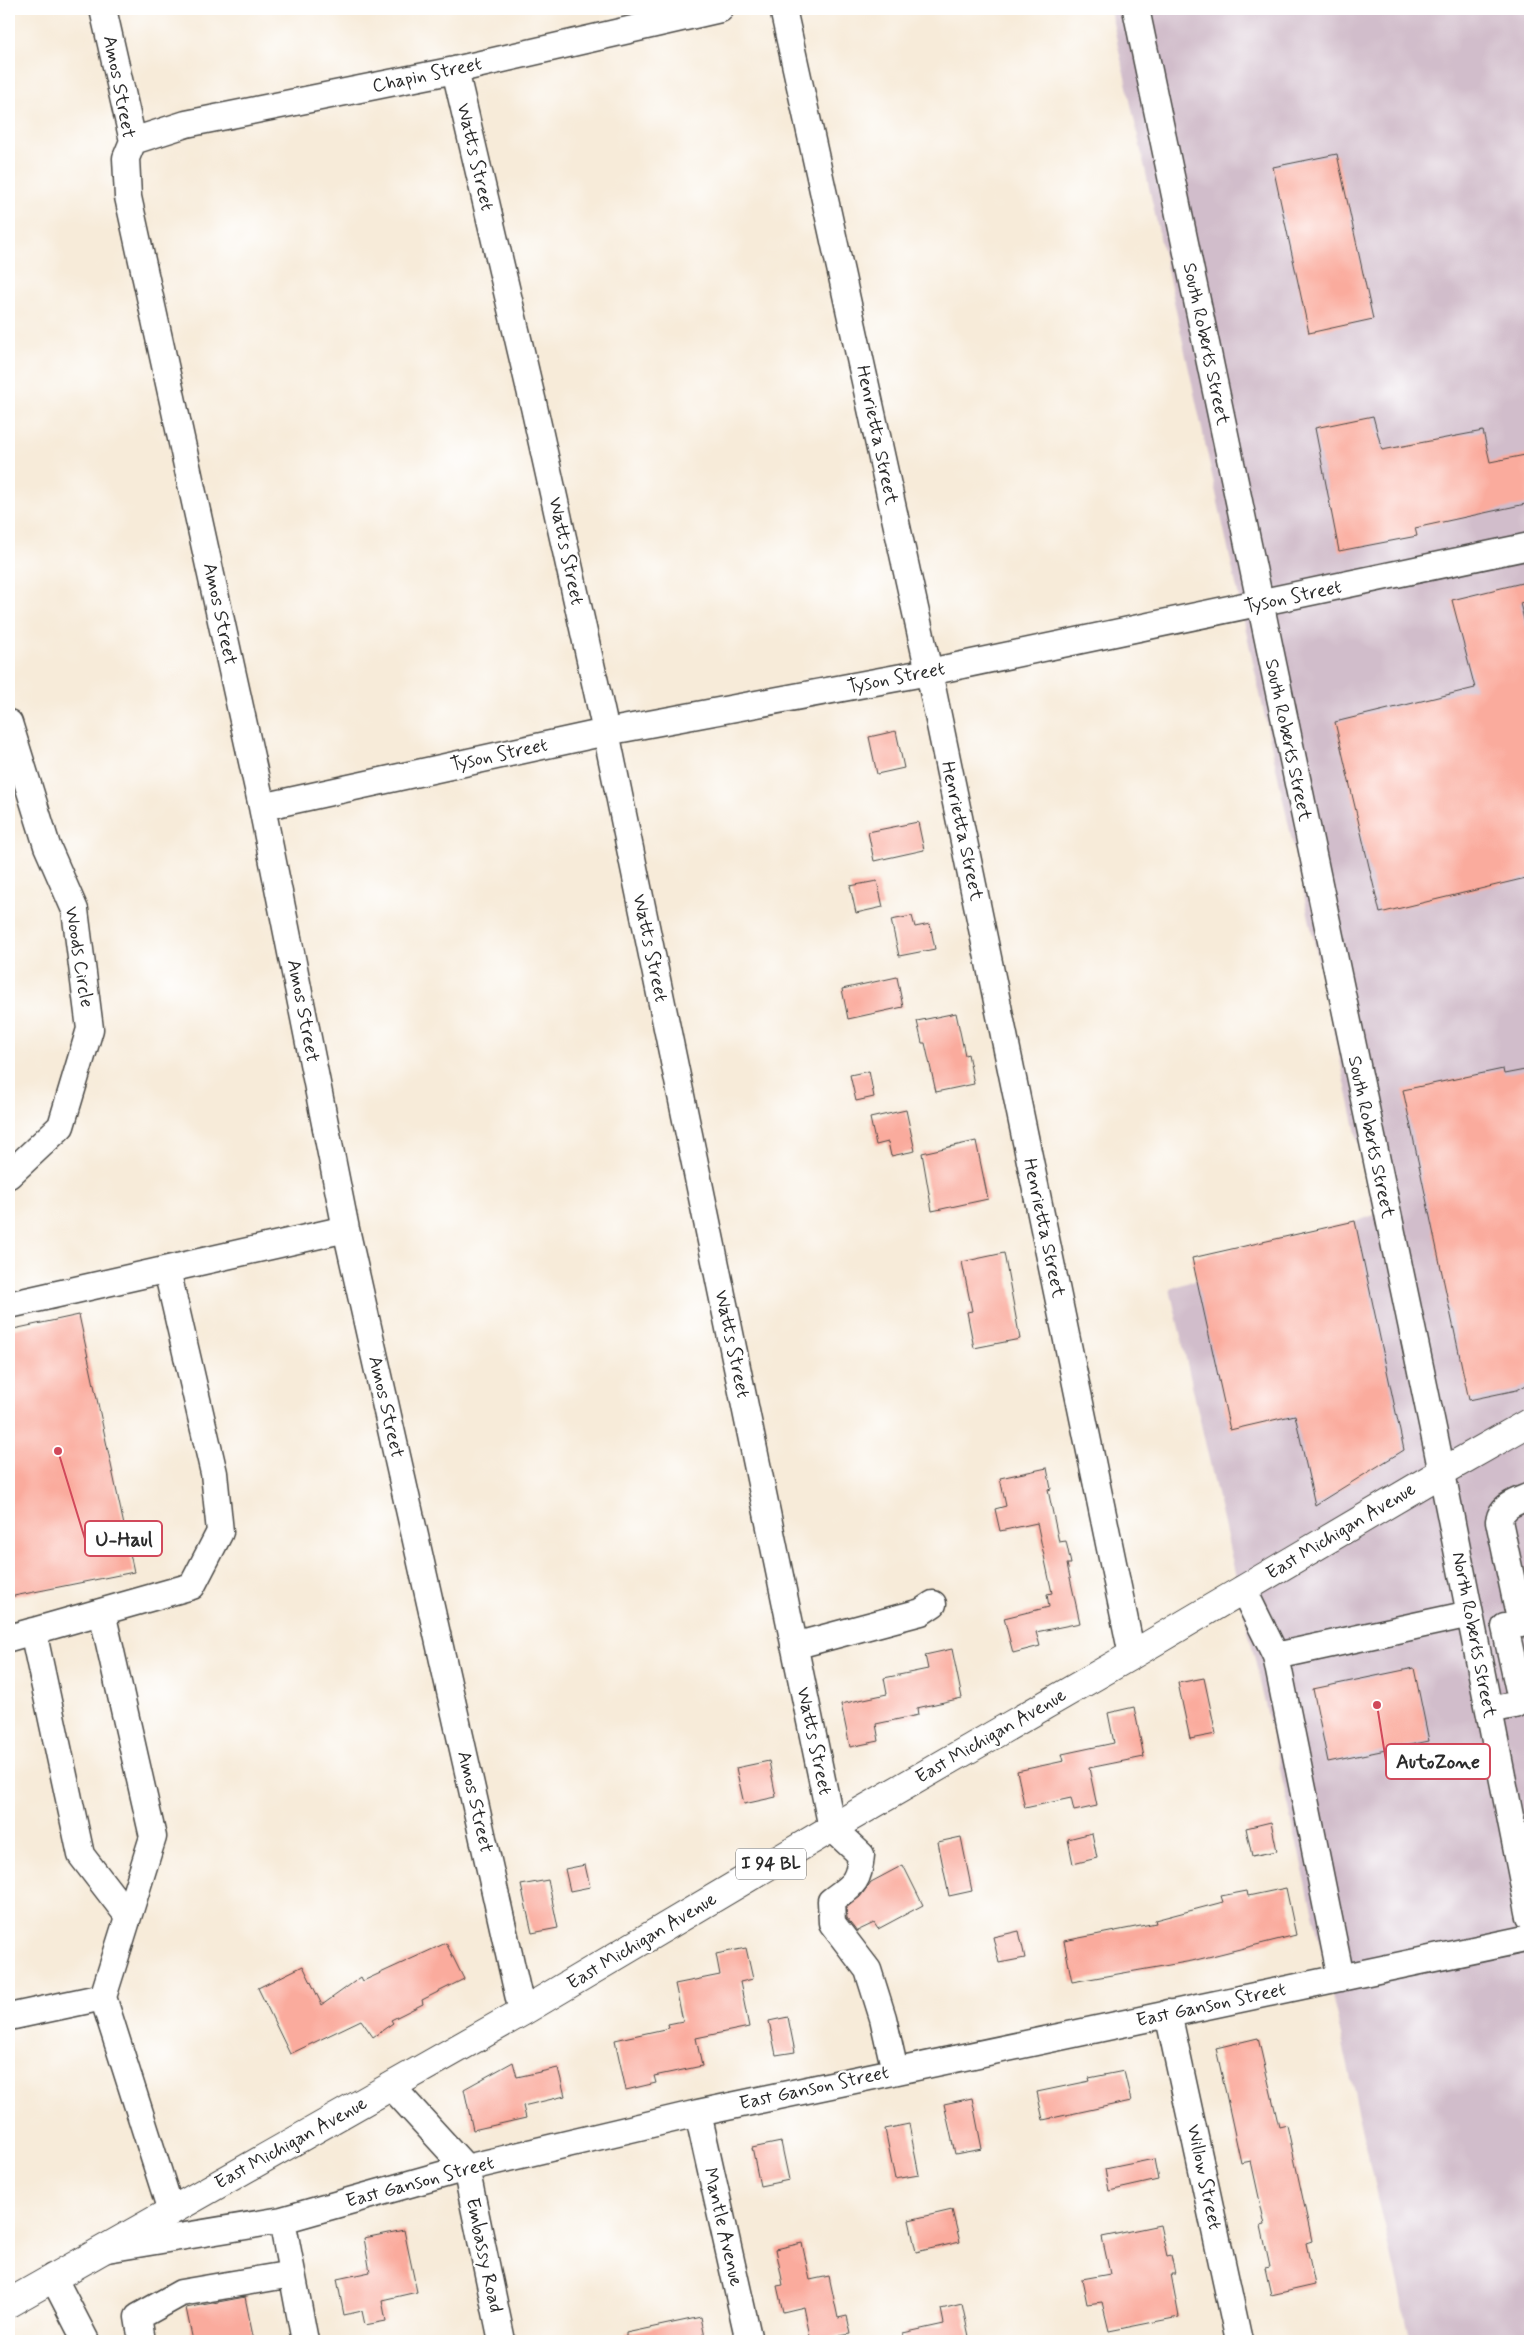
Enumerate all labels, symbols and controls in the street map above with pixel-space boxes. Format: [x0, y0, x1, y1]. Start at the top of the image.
street label: Amos Street [97, 33, 141, 141]
street label: Chapin Street [370, 51, 484, 99]
street label: Watts Street [450, 101, 500, 213]
street label: South Roberts Street [1177, 260, 1235, 428]
street label: Henrietta Street [850, 363, 904, 507]
street label: Watts Street [542, 495, 590, 607]
street label: Amos Street [197, 560, 243, 668]
street label: Tyson Street [1242, 574, 1344, 620]
street label: Tyson Street [845, 656, 947, 700]
street label: South Roberts Street [1259, 656, 1317, 824]
street label: Tyson Street [448, 732, 550, 778]
street label: Henrietta Street [935, 759, 989, 903]
street label: Watts Street [626, 892, 674, 1004]
street label: Woods Circle [59, 905, 99, 1009]
street label: Amos Street [281, 957, 325, 1065]
street label: South Roberts Street [1342, 1053, 1400, 1221]
street label: Henrietta Street [1017, 1156, 1071, 1300]
street label: Watts Street [708, 1288, 756, 1400]
street label: Amos Street [362, 1353, 410, 1461]
street label: East Michigan Avenue [1261, 1476, 1421, 1587]
callout: U-Haul [85, 1521, 162, 1556]
text: U-Haul [95, 1527, 153, 1554]
street label: North Roberts Street [1446, 1550, 1502, 1720]
street label: East Michigan Avenue [911, 1683, 1072, 1790]
street label: Watts Street [790, 1685, 838, 1797]
callout: AutoZone [1386, 1744, 1490, 1779]
street label: Amos Street [451, 1748, 499, 1856]
text: AutoZone [1396, 1749, 1480, 1776]
road number: I 94 BL [736, 1848, 806, 1880]
street label: East Michigan Avenue [562, 1886, 722, 1997]
street label: East Ganson Street [1134, 1977, 1288, 2033]
street label: East Ganson Street [737, 2060, 891, 2116]
street label: East Michigan Avenue [210, 2091, 372, 2196]
street label: Willow Street [1181, 2122, 1227, 2232]
street label: East Ganson Street [343, 2150, 497, 2214]
street label: Mantle Avenue [697, 2165, 749, 2289]
street label: Embassy Road [460, 2195, 508, 2315]

